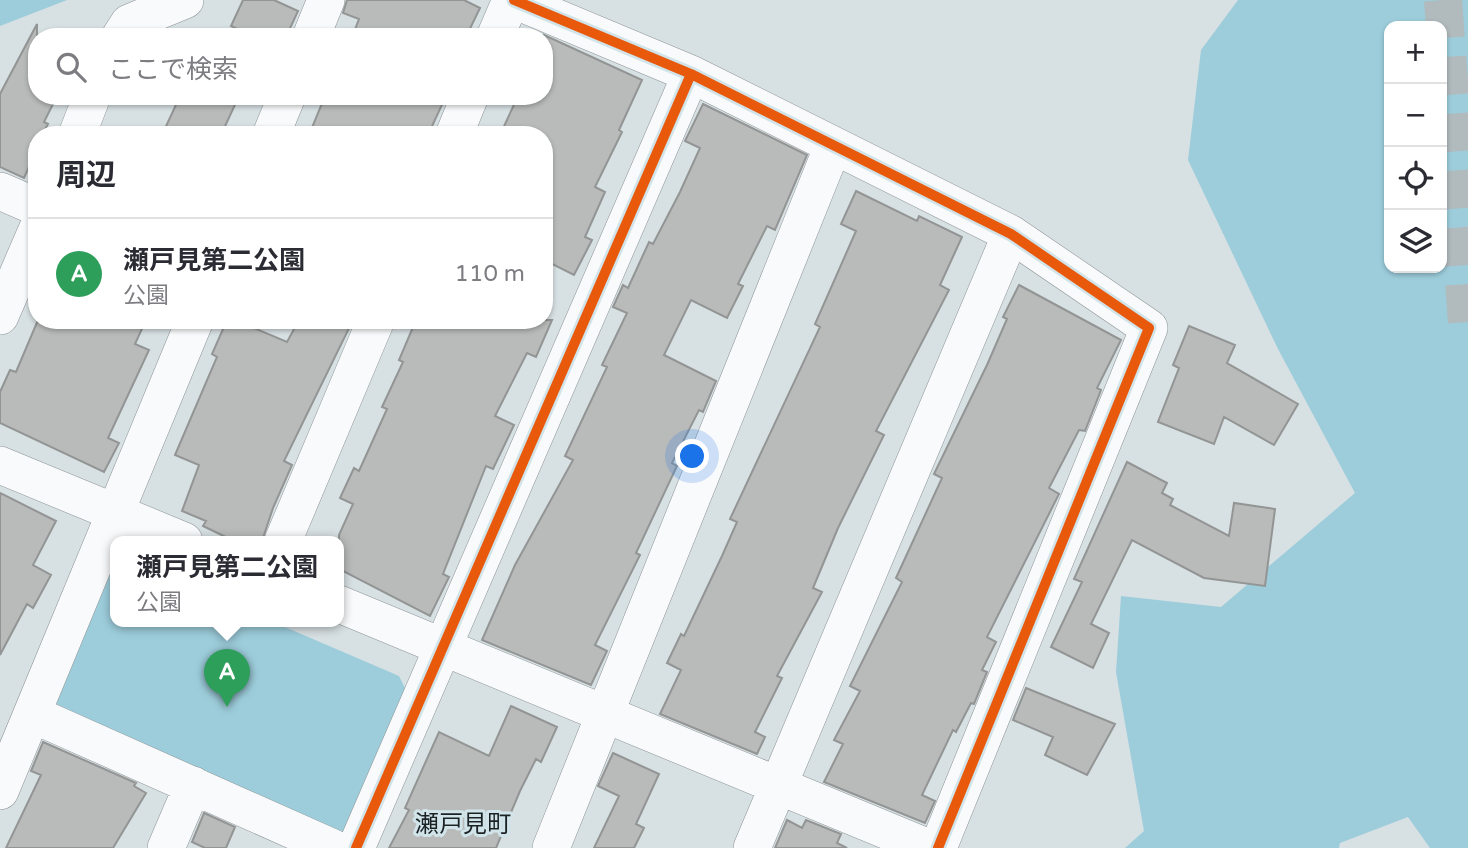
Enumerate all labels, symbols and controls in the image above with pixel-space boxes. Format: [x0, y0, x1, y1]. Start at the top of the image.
map controls [1384, 21, 1447, 273]
button: + [1384, 21, 1447, 84]
search box [28, 28, 553, 105]
icon: search [52, 48, 90, 86]
text: ここで検索 [108, 54, 238, 85]
button: − [1384, 84, 1447, 147]
button: locate [1384, 147, 1447, 210]
text: 周辺 [56, 157, 116, 194]
button: layers [1384, 210, 1447, 273]
text: 瀬戸見第二公園 [123, 245, 305, 276]
text: A [70, 260, 88, 288]
text: 110 m [455, 260, 525, 288]
text: 公園 [123, 282, 169, 310]
your location [675, 439, 709, 473]
popup [110, 536, 344, 627]
text: 瀬戸見第二公園 [136, 552, 318, 583]
text: 公園 [136, 589, 182, 617]
pin: A [204, 649, 250, 707]
district label: 瀬戸見町 [415, 810, 511, 839]

